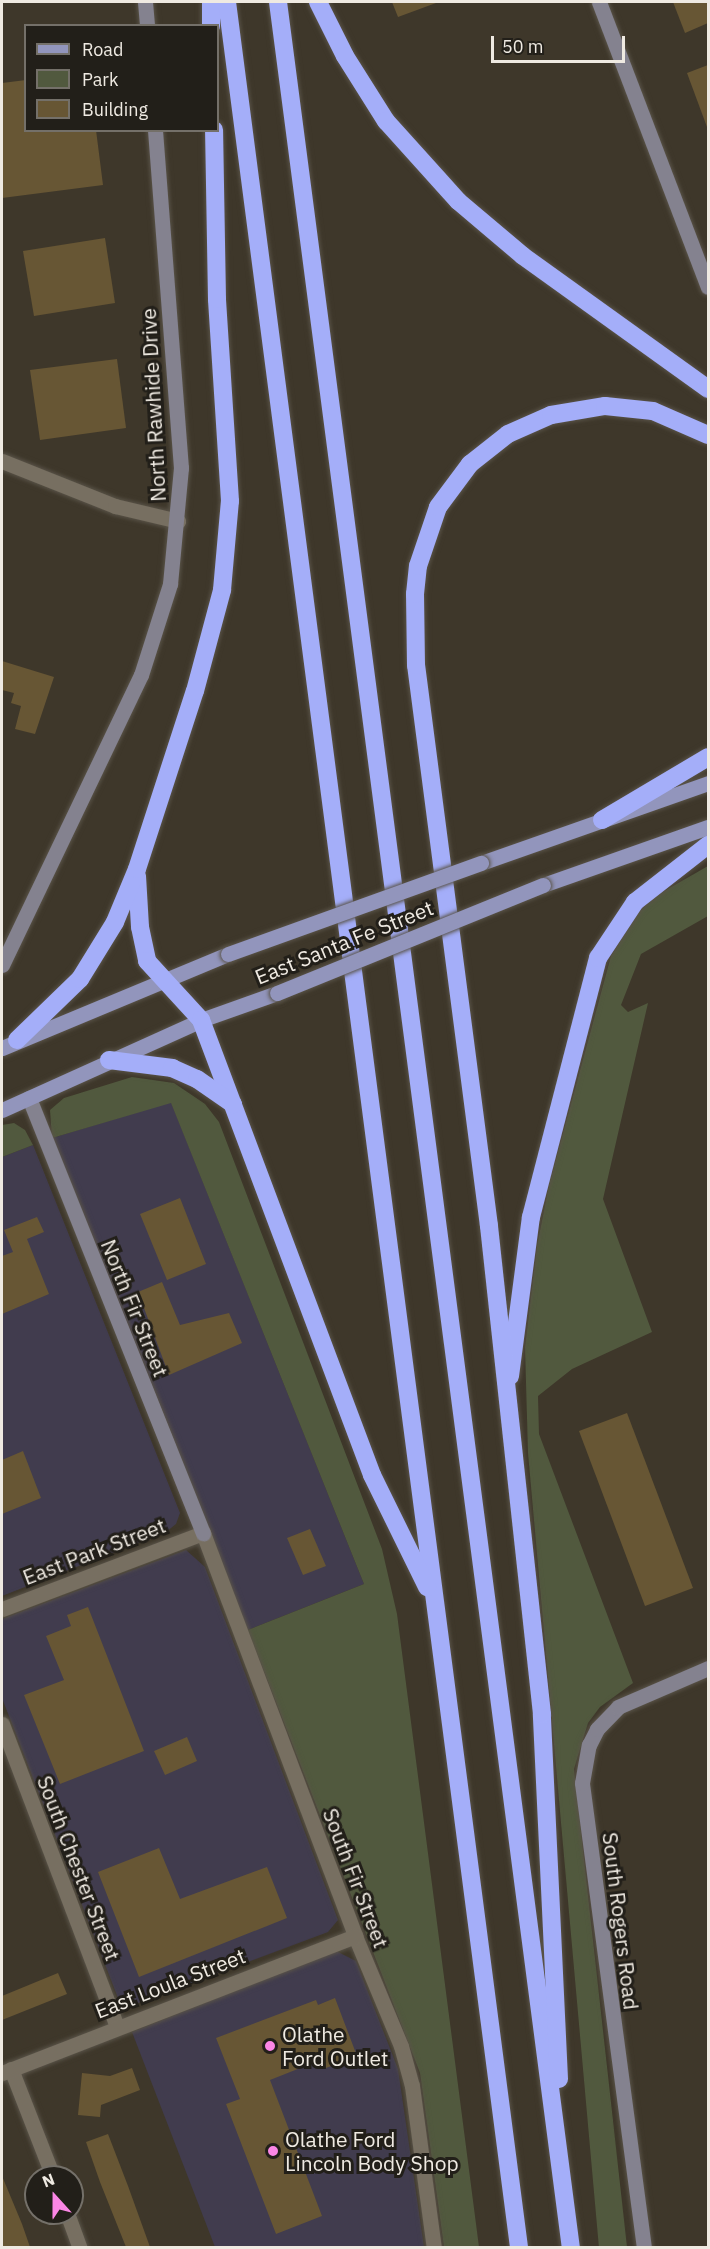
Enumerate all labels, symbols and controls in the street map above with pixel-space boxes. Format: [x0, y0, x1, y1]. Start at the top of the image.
legend [24, 24, 219, 132]
scale bar [494, 24, 628, 62]
text: 50 m [502, 35, 544, 58]
text: Road [82, 38, 123, 61]
text: Park [82, 68, 118, 91]
text: Building [82, 98, 148, 121]
street label: North Rawhide Drive [135, 308, 171, 502]
street label: East Santa Fe Street [251, 895, 437, 989]
street label: North Fir Street [96, 1236, 174, 1380]
street label: East Park Street [19, 1512, 169, 1590]
street label: South Chester Street [32, 1772, 126, 1964]
street label: South Fir Street [318, 1805, 394, 1951]
street label: South Rogers Road [598, 1831, 644, 2011]
street label: East Loula Street [91, 1943, 249, 2023]
place label: Olathe Ford Outlet [282, 2021, 388, 2071]
marker: Olathe Ford Outlet [263, 2039, 277, 2053]
place label: Olathe Ford Lincoln Body Shop [285, 2126, 459, 2176]
marker: Olathe Ford Lincoln Body Shop [266, 2144, 280, 2158]
north arrow [24, 2165, 84, 2225]
text: N [39, 2169, 57, 2191]

